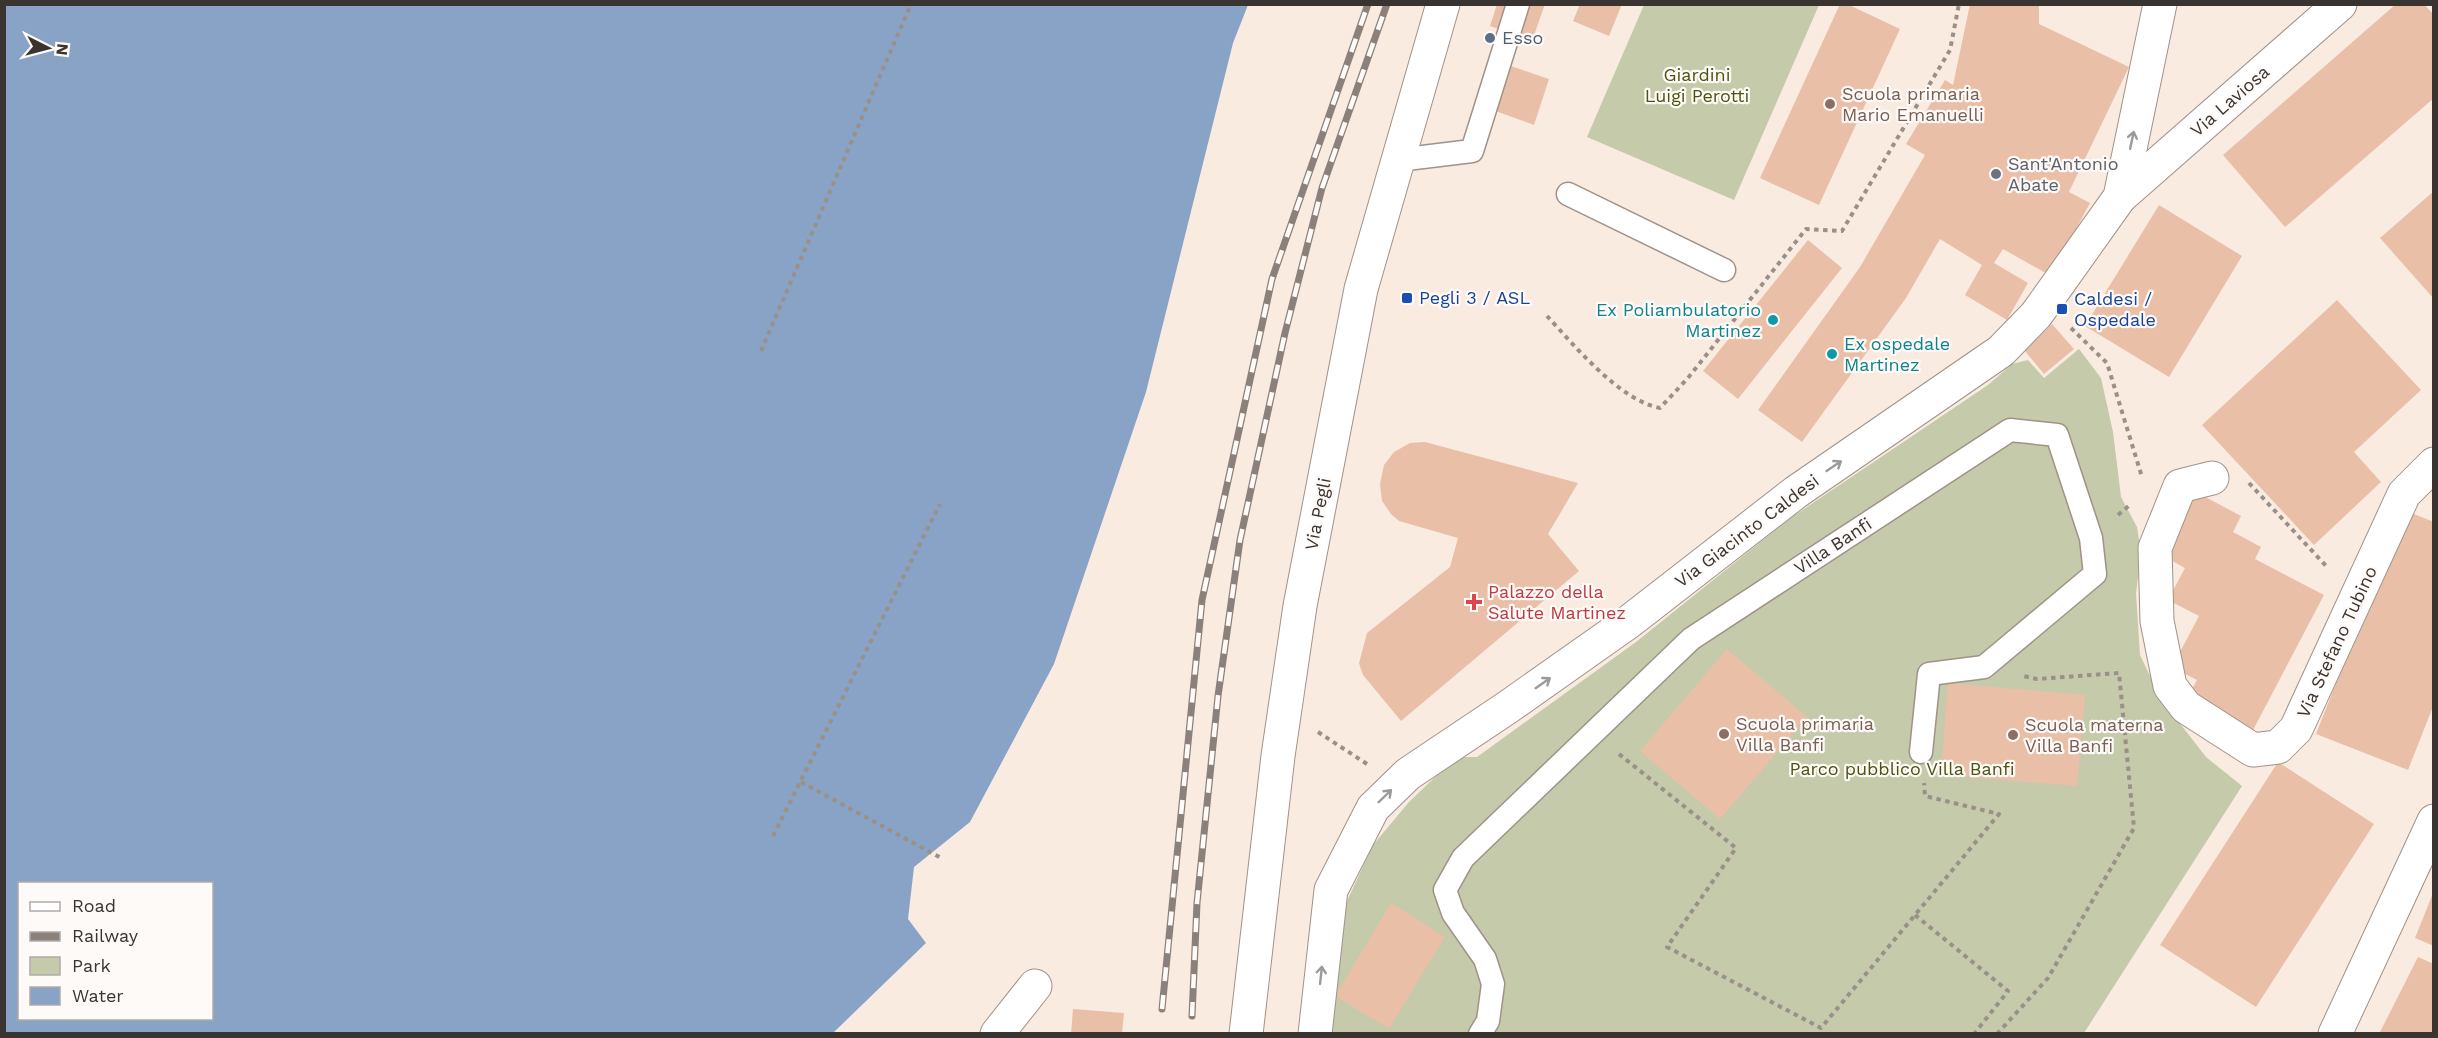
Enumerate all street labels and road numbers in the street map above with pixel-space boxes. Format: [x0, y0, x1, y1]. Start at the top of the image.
street label: Via Laviosa [2186, 61, 2273, 141]
street label: Via Giacinto Caldesi [1671, 470, 1823, 592]
street label: Via Pegli [1300, 476, 1335, 552]
street label: Villa Banfi [1790, 513, 1875, 578]
street label: Via Stefano Tubino [2292, 563, 2381, 721]

